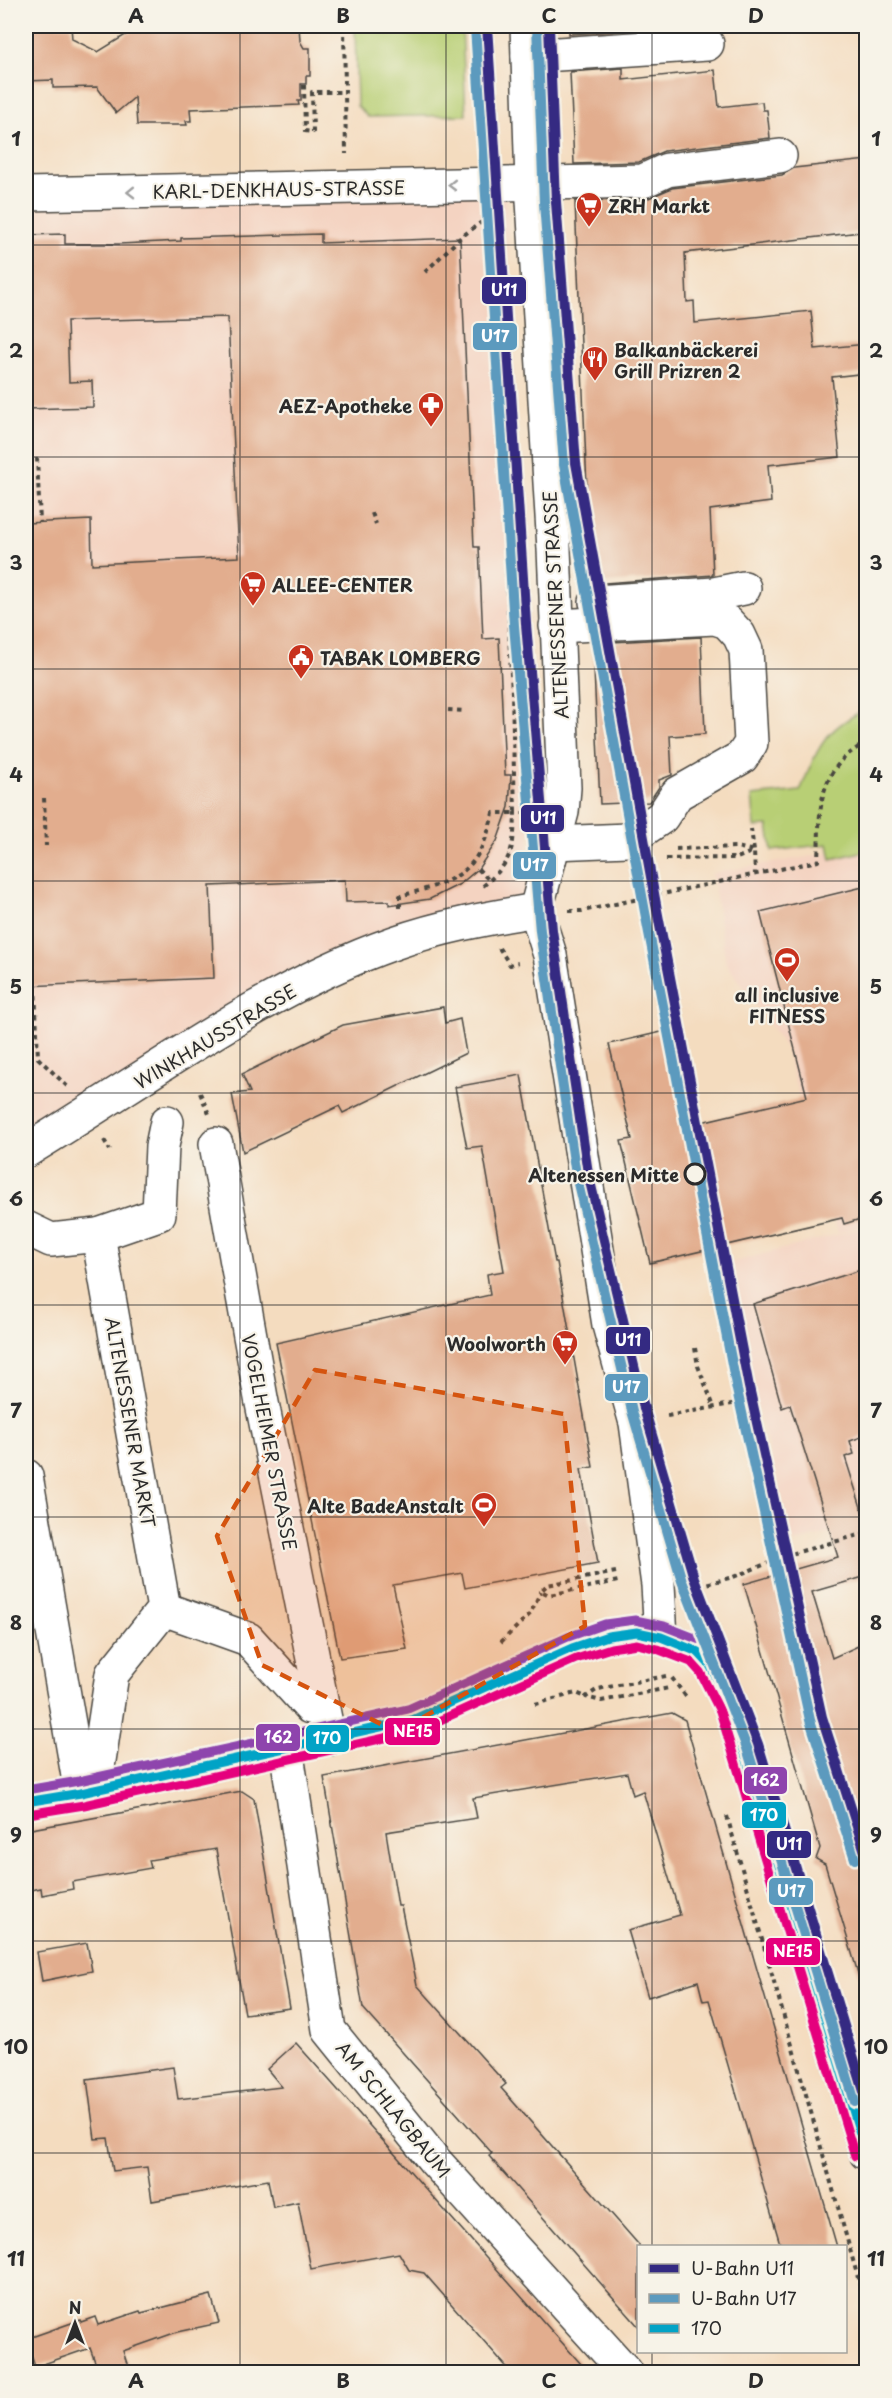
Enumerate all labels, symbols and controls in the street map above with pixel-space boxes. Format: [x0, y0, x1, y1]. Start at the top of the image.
text: A [128, 0, 144, 30]
text: B [336, 0, 350, 30]
text: C [541, 0, 557, 30]
text: D [748, 0, 764, 30]
text: 1 [11, 123, 21, 153]
text: 1 [871, 123, 881, 153]
street label: KARL-DENKHAUS-STRASSE [152, 173, 406, 205]
one-way arrow [448, 179, 457, 192]
one-way arrow [127, 186, 136, 198]
supermarket icon: ZRH Markt [574, 190, 604, 228]
place label: ZRH Markt [608, 192, 711, 219]
line badge: U11 [481, 276, 527, 305]
text: U11 [491, 277, 517, 301]
line badge: U17 [472, 322, 518, 351]
text: U17 [481, 323, 510, 347]
text: 2 [9, 335, 23, 365]
text: 2 [869, 335, 883, 365]
place label: Balkanbäckerei Grill Prizren 2 [614, 336, 758, 384]
restaurant icon: Balkanbäckerei Grill Prizren 2 [580, 344, 610, 382]
pharmacy icon: AEZ-Apotheke [416, 390, 446, 428]
place label: AEZ-Apotheke [279, 392, 412, 419]
street label: ALTENESSENER STRASSE [536, 490, 574, 720]
text: 3 [9, 547, 23, 577]
text: 3 [869, 547, 883, 577]
supermarket icon: ALLEE-CENTER [238, 569, 268, 607]
place label: ALLEE-CENTER [271, 571, 413, 598]
public building icon: TABAK LOMBERG [286, 642, 316, 680]
place label: TABAK LOMBERG [320, 644, 481, 671]
text: 4 [9, 759, 23, 789]
text: 4 [869, 759, 883, 789]
line badge: U11 [520, 804, 565, 833]
text: U11 [530, 805, 556, 829]
line badge: U17 [512, 851, 557, 880]
text: U17 [520, 852, 549, 876]
sports icon: all inclusive FITNESS [772, 945, 802, 983]
text: 5 [10, 971, 22, 1001]
text: 5 [870, 971, 882, 1001]
street label: WINKHAUSSTRASSE [129, 977, 301, 1095]
place label: all inclusive FITNESS [735, 981, 840, 1029]
place label: Altenessen Mitte [528, 1161, 679, 1188]
marker: Altenessen Mitte [684, 1163, 706, 1185]
text: 6 [9, 1183, 23, 1213]
text: 6 [869, 1183, 883, 1213]
street label: ALTENESSENER MARKT [99, 1315, 163, 1530]
line badge: U11 [605, 1326, 651, 1355]
text: U11 [615, 1327, 641, 1351]
supermarket icon: Woolworth [550, 1328, 580, 1366]
place label: Woolworth [447, 1330, 546, 1357]
street label: VOGELHEIMER STRASSE [236, 1331, 304, 1553]
line badge: U17 [604, 1373, 649, 1402]
text: U17 [612, 1374, 641, 1398]
text: 7 [10, 1395, 22, 1425]
text: 7 [870, 1395, 882, 1425]
sports icon: Alte BadeAnstalt [469, 1490, 499, 1528]
place label: Alte BadeAnstalt [307, 1492, 464, 1519]
text: 8 [10, 1607, 22, 1637]
text: 8 [870, 1607, 882, 1637]
line badge: NE15 [384, 1717, 441, 1746]
text: NE15 [393, 1718, 433, 1742]
line badge: 162 [255, 1723, 301, 1752]
text: 162 [264, 1724, 293, 1748]
line badge: 170 [305, 1724, 350, 1753]
text: 170 [313, 1725, 341, 1749]
line badge: 162 [743, 1766, 788, 1795]
text: 162 [751, 1767, 780, 1791]
line badge: 170 [741, 1801, 787, 1829]
text: 170 [750, 1802, 778, 1826]
text: 9 [10, 1819, 22, 1849]
text: 9 [870, 1819, 882, 1849]
line badge: U11 [766, 1830, 812, 1859]
text: U11 [776, 1831, 802, 1855]
line badge: U17 [768, 1877, 814, 1906]
text: U17 [777, 1878, 806, 1902]
line badge: NE15 [765, 1937, 821, 1966]
text: NE15 [773, 1938, 813, 1962]
text: 10 [4, 2031, 28, 2061]
text: 10 [864, 2031, 888, 2061]
street label: AM SCHLAGBAUM [330, 2035, 458, 2183]
text: 11 [7, 2243, 25, 2273]
text: 11 [867, 2243, 885, 2273]
legend [637, 2245, 847, 2353]
text: U-Bahn U11 [691, 2254, 794, 2281]
text: U-Bahn U17 [691, 2284, 797, 2311]
north arrow [45, 2293, 105, 2353]
text: N [69, 2295, 81, 2319]
text: 170 [691, 2314, 722, 2341]
text: A [128, 2365, 144, 2395]
text: B [336, 2365, 350, 2395]
text: C [541, 2365, 557, 2395]
text: D [748, 2365, 764, 2395]

